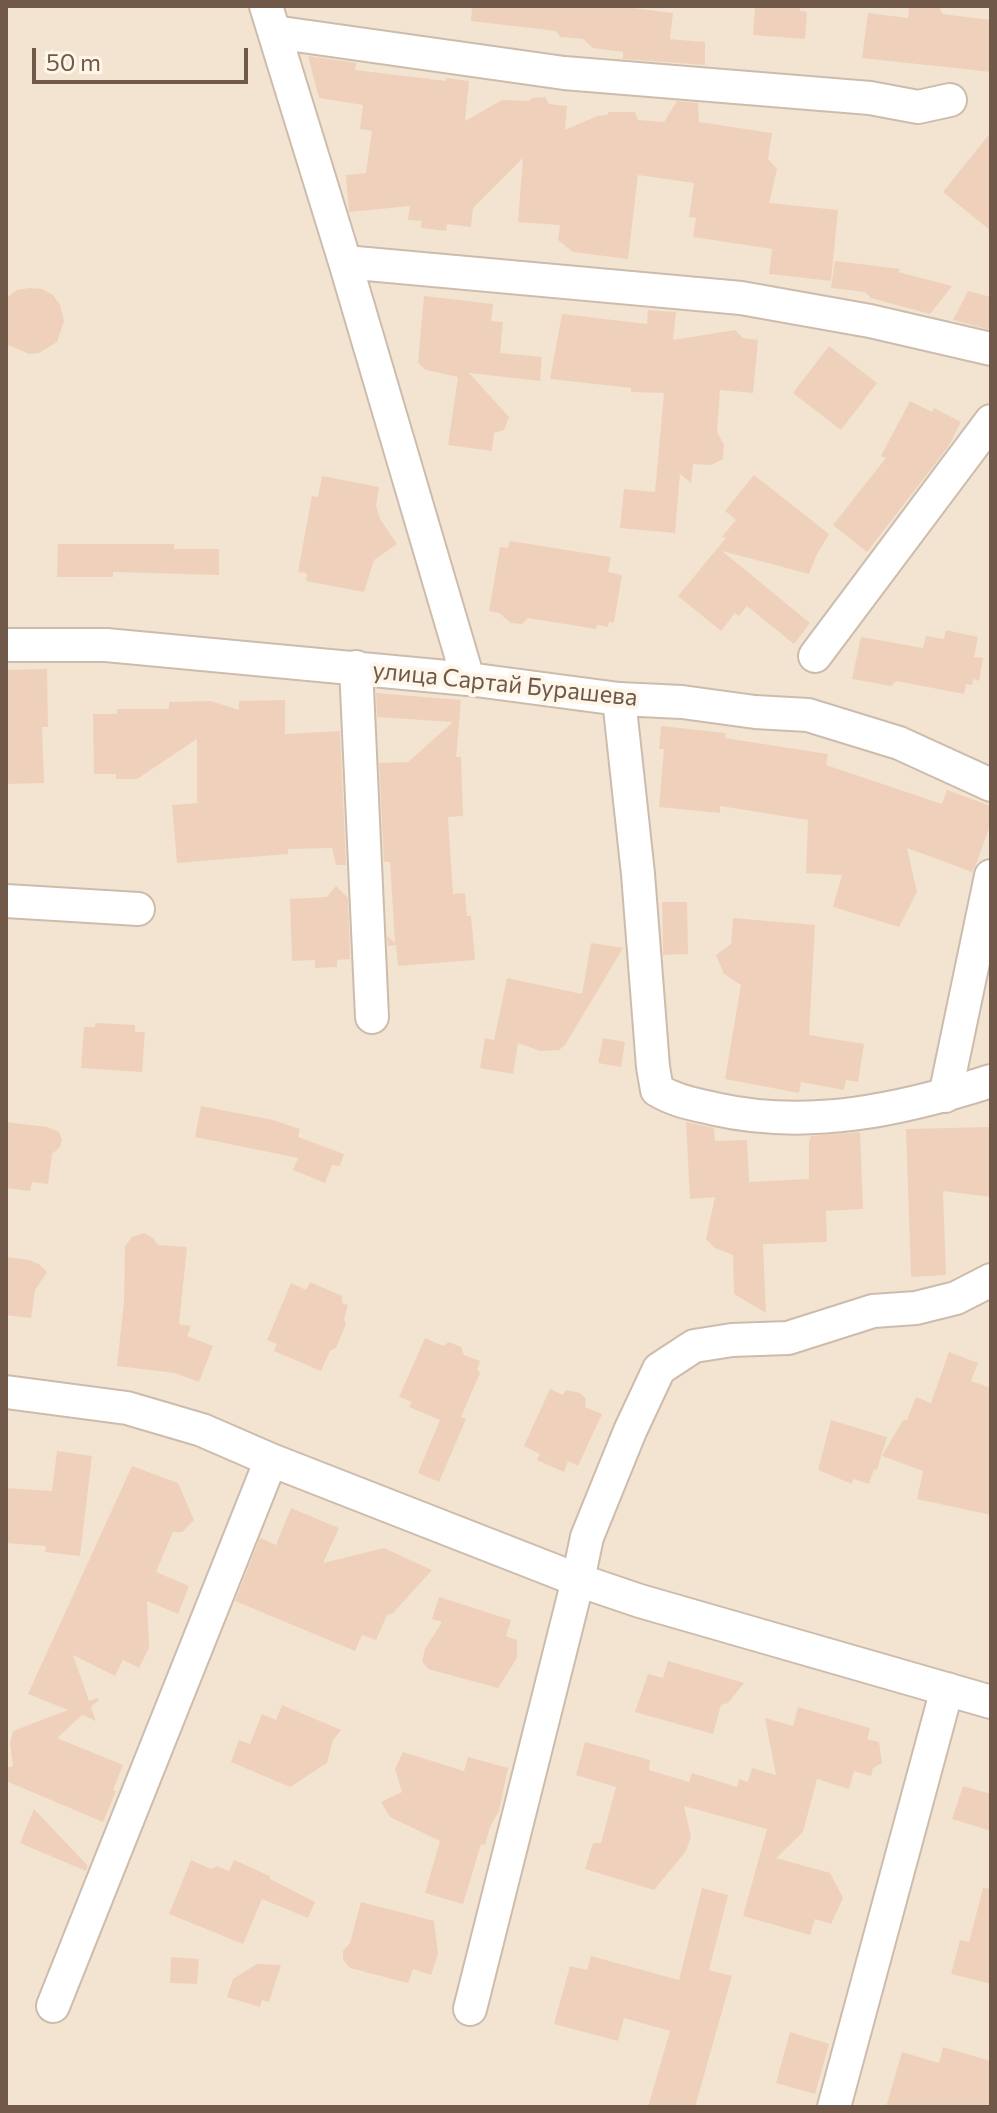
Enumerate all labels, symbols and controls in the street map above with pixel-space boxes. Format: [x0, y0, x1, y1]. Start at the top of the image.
scale bar [36, 32, 252, 82]
text: 50 m [46, 47, 101, 76]
street label: улица Сартай Бурашева [371, 656, 639, 712]

